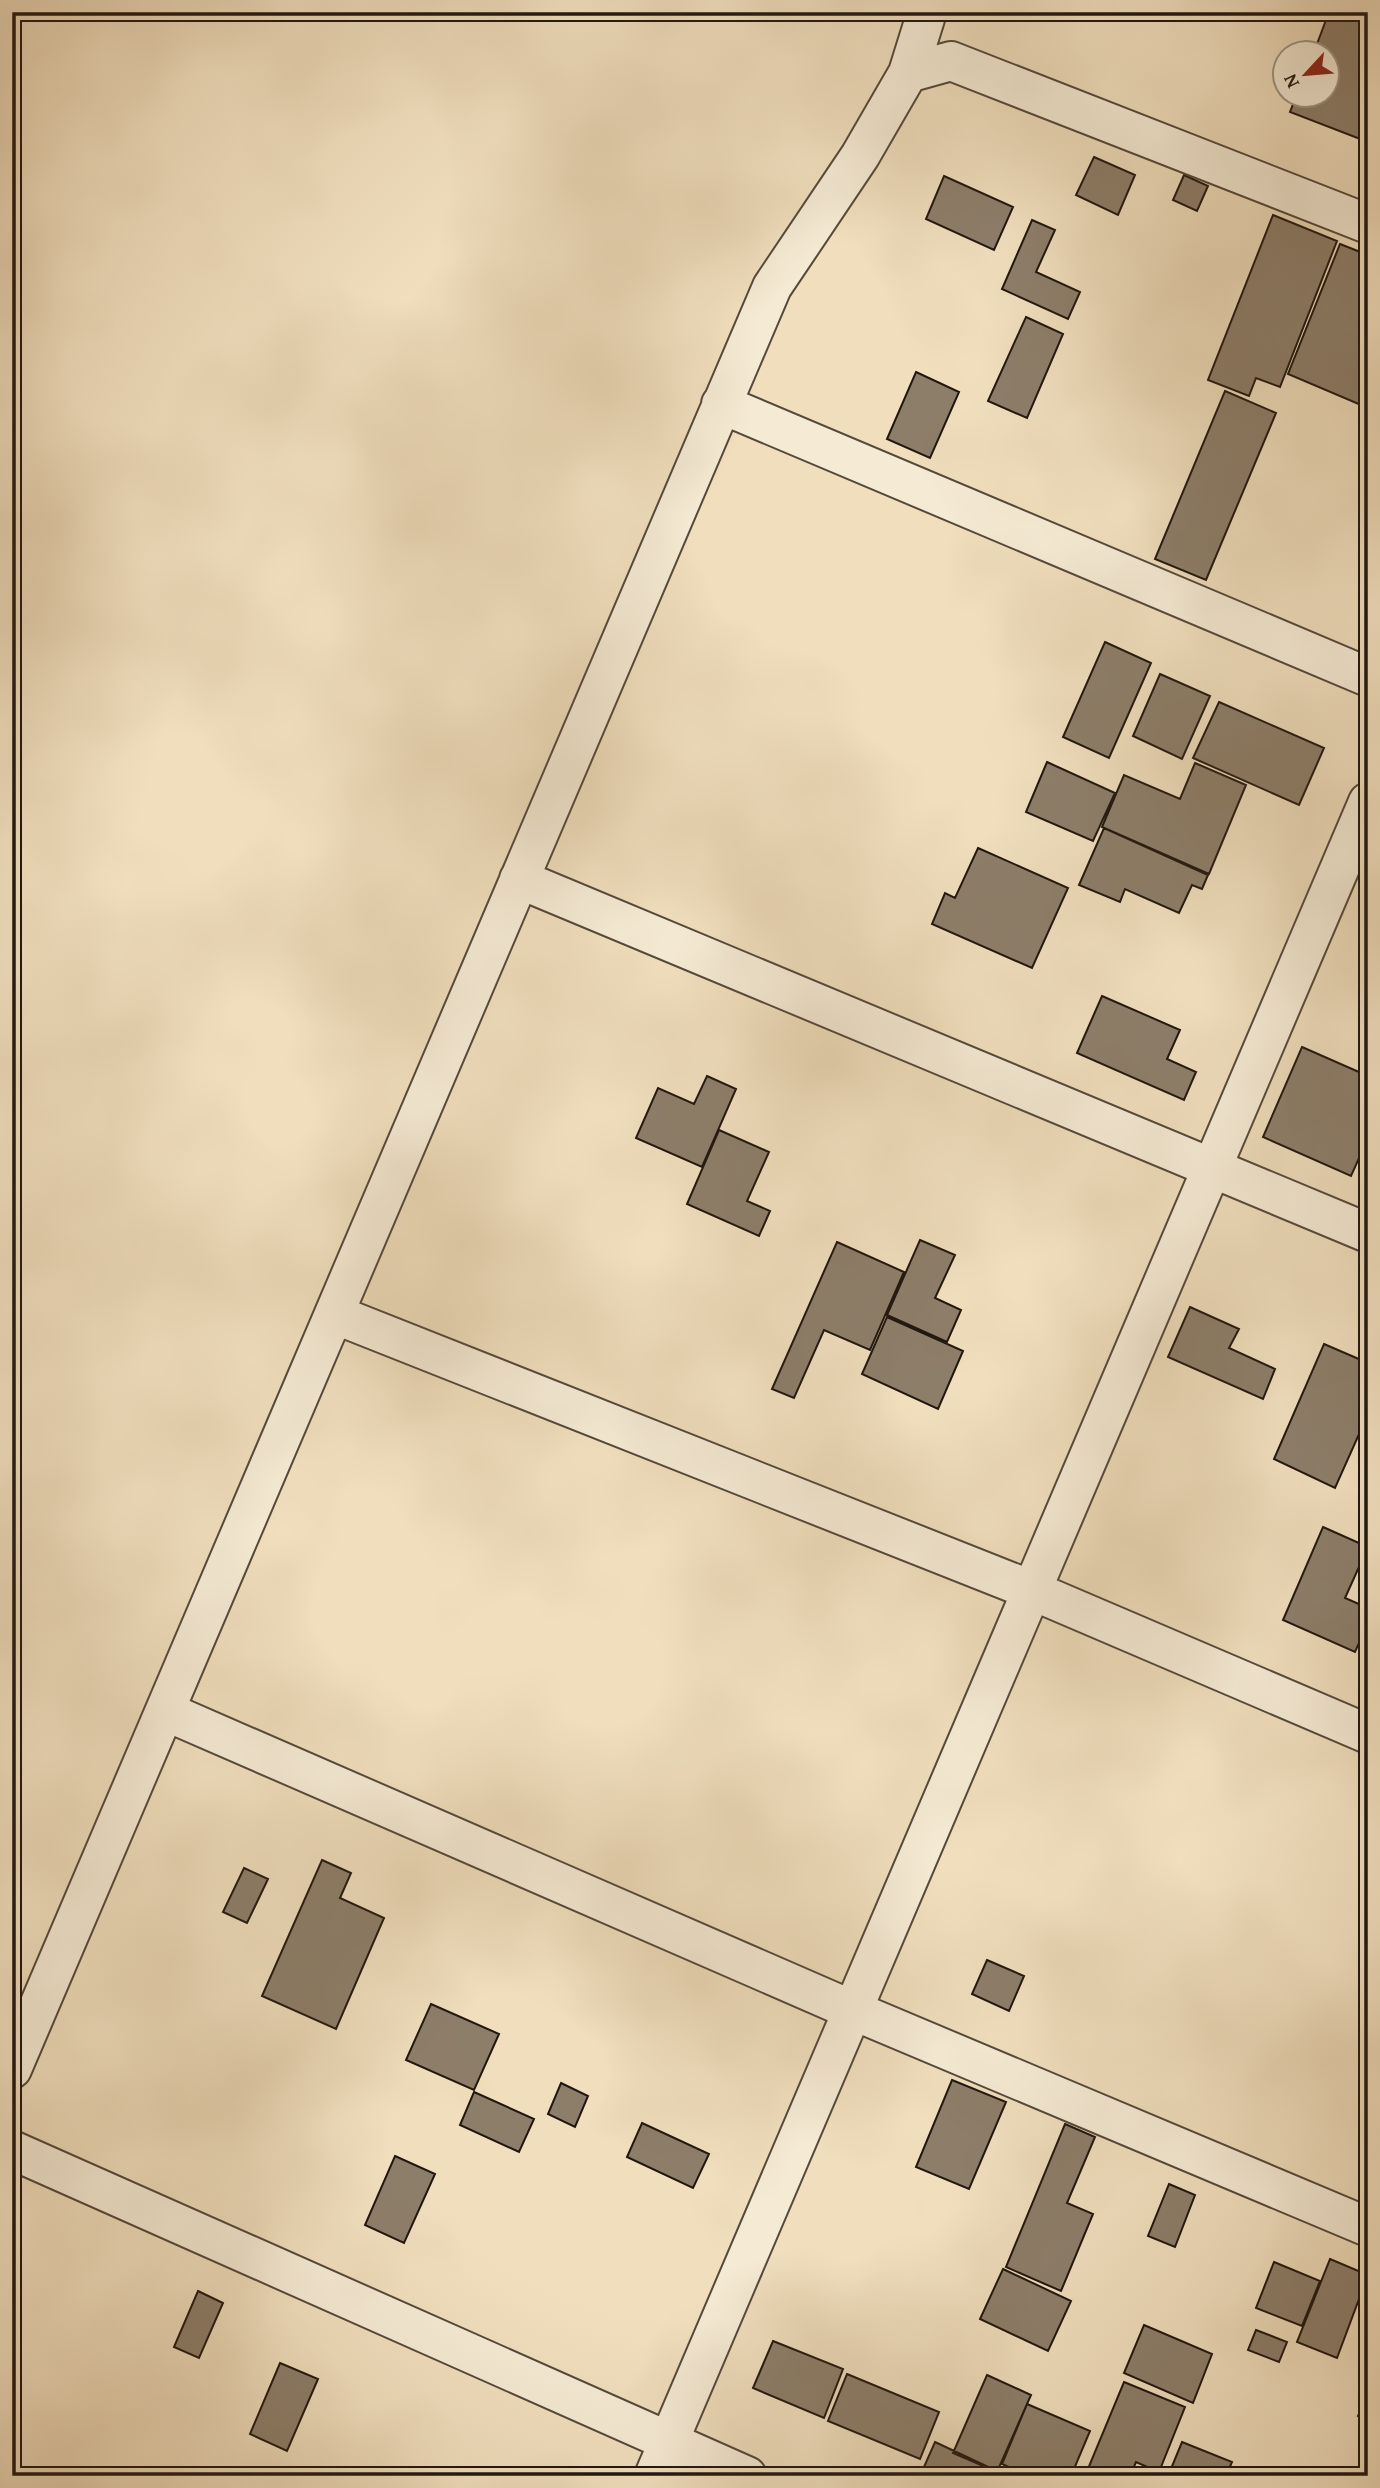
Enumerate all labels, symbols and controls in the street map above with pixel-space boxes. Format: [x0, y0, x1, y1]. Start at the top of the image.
north arrow [1272, 38, 1342, 108]
text: N [1275, 69, 1306, 93]

